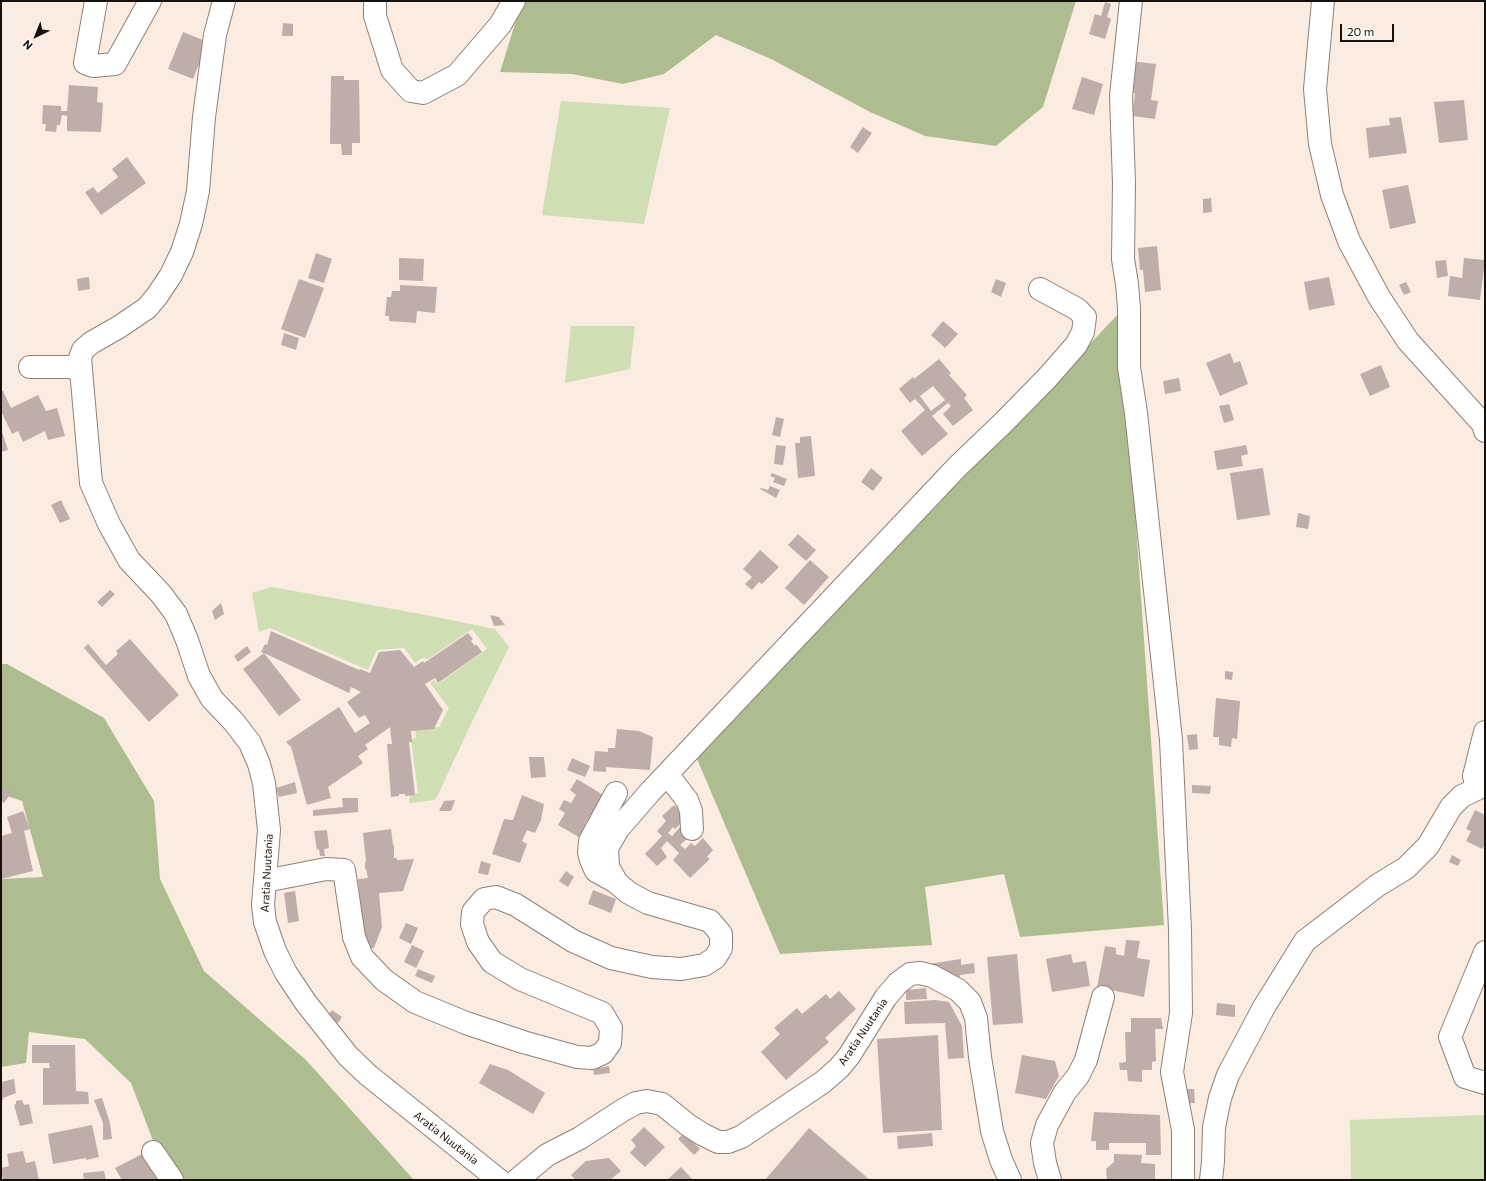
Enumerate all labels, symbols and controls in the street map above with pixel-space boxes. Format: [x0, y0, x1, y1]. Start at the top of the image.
north arrow [16, 16, 56, 56]
scale bar [1342, 16, 1396, 42]
text: 20 m [1347, 24, 1374, 38]
text: N [20, 38, 35, 53]
street label: Aratia Nuutania [258, 833, 276, 913]
street label: Aratia Nuutania [836, 996, 890, 1068]
street label: Aratia Nuutania [411, 1109, 481, 1167]

